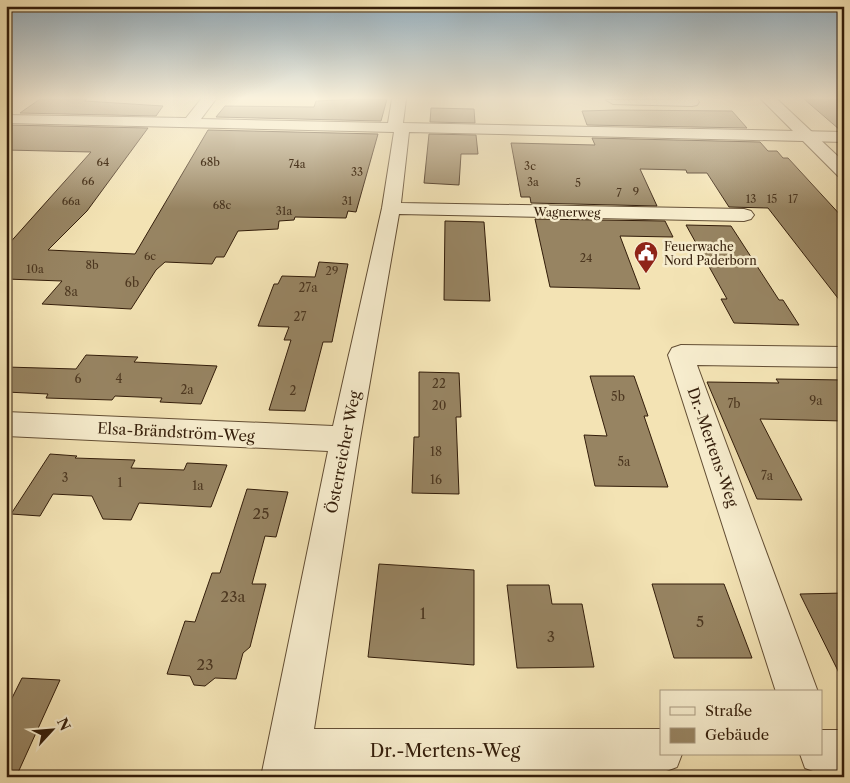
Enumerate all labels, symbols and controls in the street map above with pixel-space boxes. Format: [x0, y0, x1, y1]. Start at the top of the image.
house number: 64 [97, 155, 109, 169]
house number: 68b [200, 155, 220, 169]
house number: 74a [288, 157, 306, 171]
house number: 3c [524, 159, 536, 173]
house number: 33 [351, 165, 363, 179]
house number: 66 [82, 174, 95, 188]
house number: 3a [527, 175, 539, 189]
house number: 5 [575, 176, 581, 190]
house number: 9 [633, 185, 639, 199]
house number: 7 [616, 186, 622, 200]
house number: 13 [746, 192, 756, 206]
house number: 15 [767, 192, 777, 206]
house number: 17 [788, 192, 799, 206]
house number: 66a [62, 194, 81, 208]
house number: 31 [342, 194, 353, 208]
house number: 68c [213, 198, 232, 212]
house number: 31a [276, 204, 292, 218]
street label: Wagnerweg [533, 204, 601, 220]
place label: Feuerwache Nord Paderborn [664, 239, 757, 268]
public building icon: Feuerwache Nord Paderborn [633, 240, 659, 274]
house number: 6c [144, 249, 156, 263]
house number: 24 [580, 251, 592, 265]
house number: 8b [85, 258, 99, 272]
house number: 10a [26, 262, 44, 276]
house number: 29 [326, 264, 338, 278]
house number: 6b [125, 275, 139, 290]
house number: 27a [298, 280, 318, 295]
house number: 8a [64, 284, 78, 299]
house number: 27 [294, 309, 306, 324]
house number: 6 [74, 371, 82, 386]
house number: 4 [116, 371, 123, 386]
house number: 22 [432, 376, 446, 391]
house number: 2a [180, 382, 194, 397]
house number: 2 [290, 383, 297, 398]
street label: Dr.-Mertens-Weg [684, 385, 742, 510]
street label: Österreicher Weg [322, 389, 364, 515]
house number: 5b [611, 389, 625, 404]
house number: 9a [809, 393, 823, 408]
house number: 7b [727, 396, 741, 411]
house number: 20 [432, 398, 446, 413]
street label: Elsa-Brändström-Weg [97, 418, 255, 446]
house number: 18 [430, 444, 442, 459]
house number: 5a [618, 454, 631, 469]
house number: 7a [761, 468, 774, 483]
house number: 3 [62, 470, 68, 485]
house number: 16 [430, 472, 442, 487]
house number: 1 [117, 475, 123, 490]
house number: 1a [192, 478, 204, 493]
house number: 25 [253, 504, 269, 523]
house number: 23a [221, 587, 245, 606]
house number: 1 [420, 604, 427, 623]
house number: 5 [696, 612, 704, 631]
house number: 3 [547, 627, 555, 646]
house number: 23 [197, 655, 213, 674]
legend [660, 690, 822, 756]
text: Straße [705, 701, 752, 720]
north arrow [28, 706, 78, 756]
text: N [53, 715, 74, 734]
text: Gebäude [705, 725, 769, 744]
street label: Dr.-Mertens-Weg [370, 740, 521, 762]

